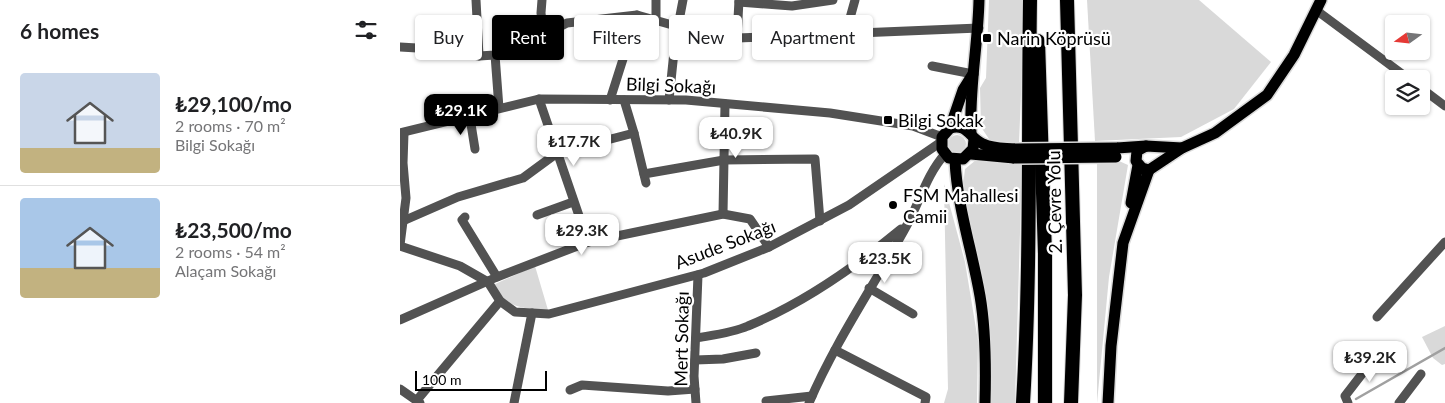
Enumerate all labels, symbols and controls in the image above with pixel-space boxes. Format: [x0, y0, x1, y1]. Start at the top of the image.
chip: Buy [415, 15, 482, 60]
chip: Rent [492, 15, 564, 60]
chip: Filters [574, 15, 659, 60]
chip: New [669, 15, 742, 60]
chip: Apartment [752, 15, 873, 60]
north arrow [1385, 15, 1430, 60]
map controls [1385, 15, 1430, 115]
icon: filters [352, 16, 380, 44]
text: 6 homes [20, 18, 99, 43]
place label: Narin Köprüsü [997, 27, 1111, 49]
marker: Narin Köprüsü [981, 32, 993, 44]
button: layers [1385, 70, 1430, 115]
street label: Bilgi Sokağı [626, 72, 716, 98]
text: ₺29,100/mo [175, 91, 292, 116]
icon: home [60, 93, 120, 153]
pin: ₺29.1K [420, 94, 502, 136]
text: ₺29.1K [435, 100, 487, 119]
place label: Bilgi Sokak [898, 109, 984, 131]
marker: Bilgi Sokak [882, 114, 894, 126]
text: 2 rooms · 70 m² [175, 116, 286, 135]
pin: ₺40.9K [695, 116, 777, 159]
text: ₺40.9K [710, 123, 762, 142]
pin: ₺17.7K [533, 124, 615, 167]
text: ₺17.7K [548, 131, 600, 150]
text: Bilgi Sokağı [175, 135, 255, 154]
street label: 2. Çevre Yolu [1042, 150, 1066, 254]
place label: FSM Mahallesi Camii [903, 184, 1018, 227]
marker: FSM Mahallesi Camii [887, 199, 899, 211]
pin: ₺29.3K [541, 214, 623, 256]
street label: Asude Sokağı [672, 215, 778, 273]
text: ₺23,500/mo [175, 217, 292, 242]
icon: home [60, 218, 120, 278]
text: ₺29.3K [556, 220, 608, 239]
text: 2 rooms · 54 m² [175, 242, 286, 261]
pin: ₺23.5K [844, 242, 926, 284]
text: ₺23.5K [859, 248, 911, 267]
text: Alaçam Sokağı [175, 261, 276, 280]
street label: Mert Sokağı [669, 291, 693, 387]
pin: ₺39.2K [1329, 340, 1411, 383]
text: ₺39.2K [1344, 347, 1396, 366]
scale bar [415, 368, 548, 391]
text: 100 m [422, 371, 461, 388]

